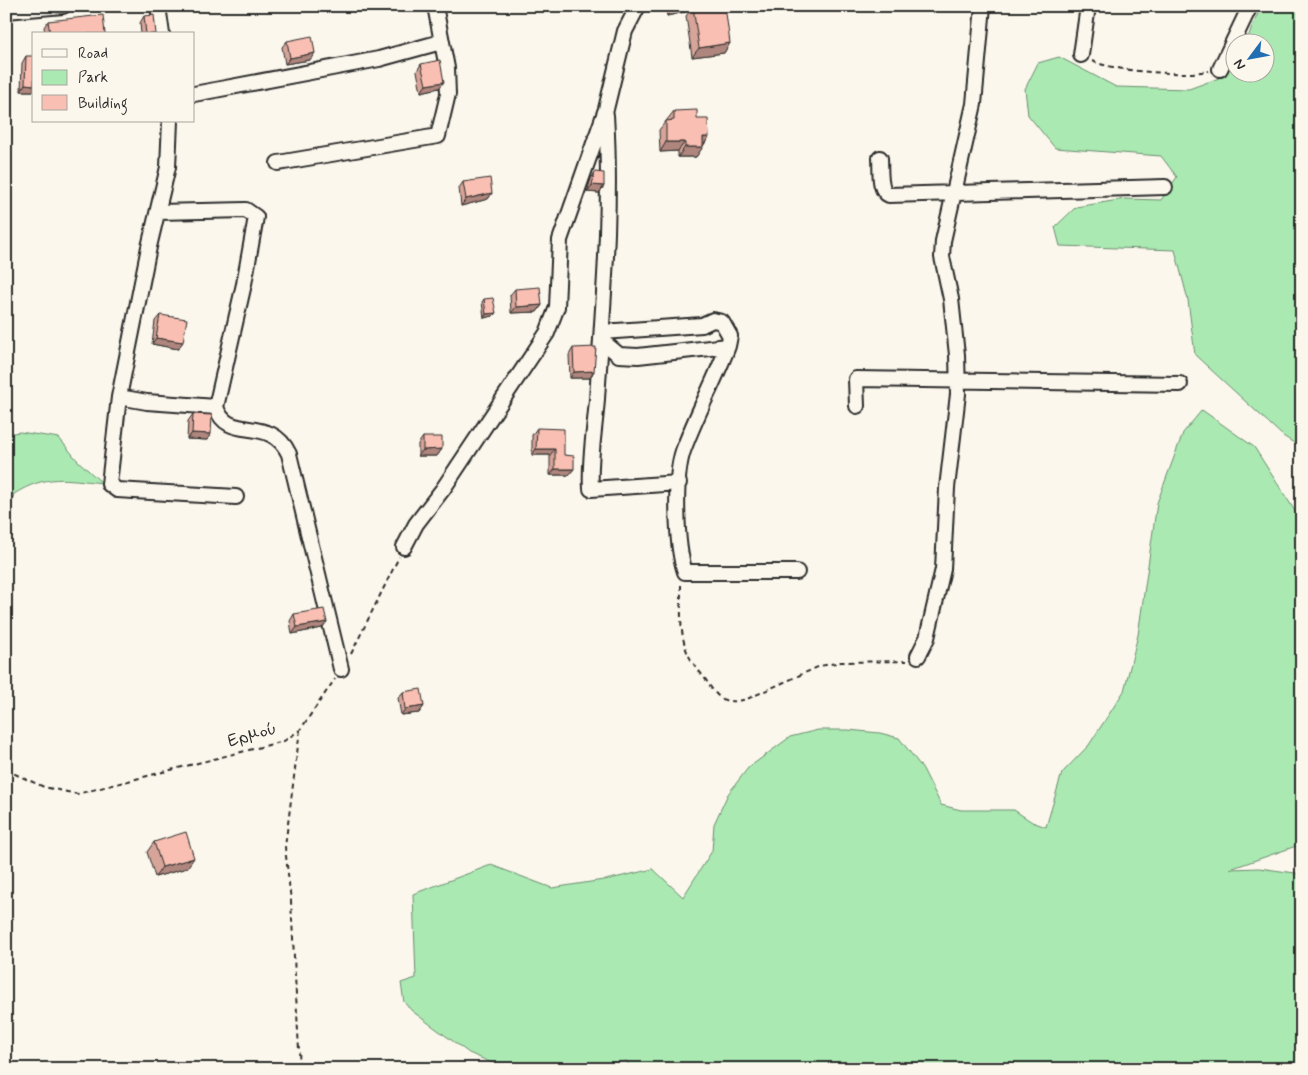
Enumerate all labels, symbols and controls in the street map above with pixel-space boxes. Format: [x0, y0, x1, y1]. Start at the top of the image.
legend [32, 32, 195, 122]
north arrow [1226, 32, 1276, 82]
text: Road [78, 44, 108, 64]
text: N [1230, 56, 1250, 73]
text: Park [78, 68, 108, 88]
text: Building [78, 94, 128, 115]
street label: Ερμού [225, 717, 279, 753]

